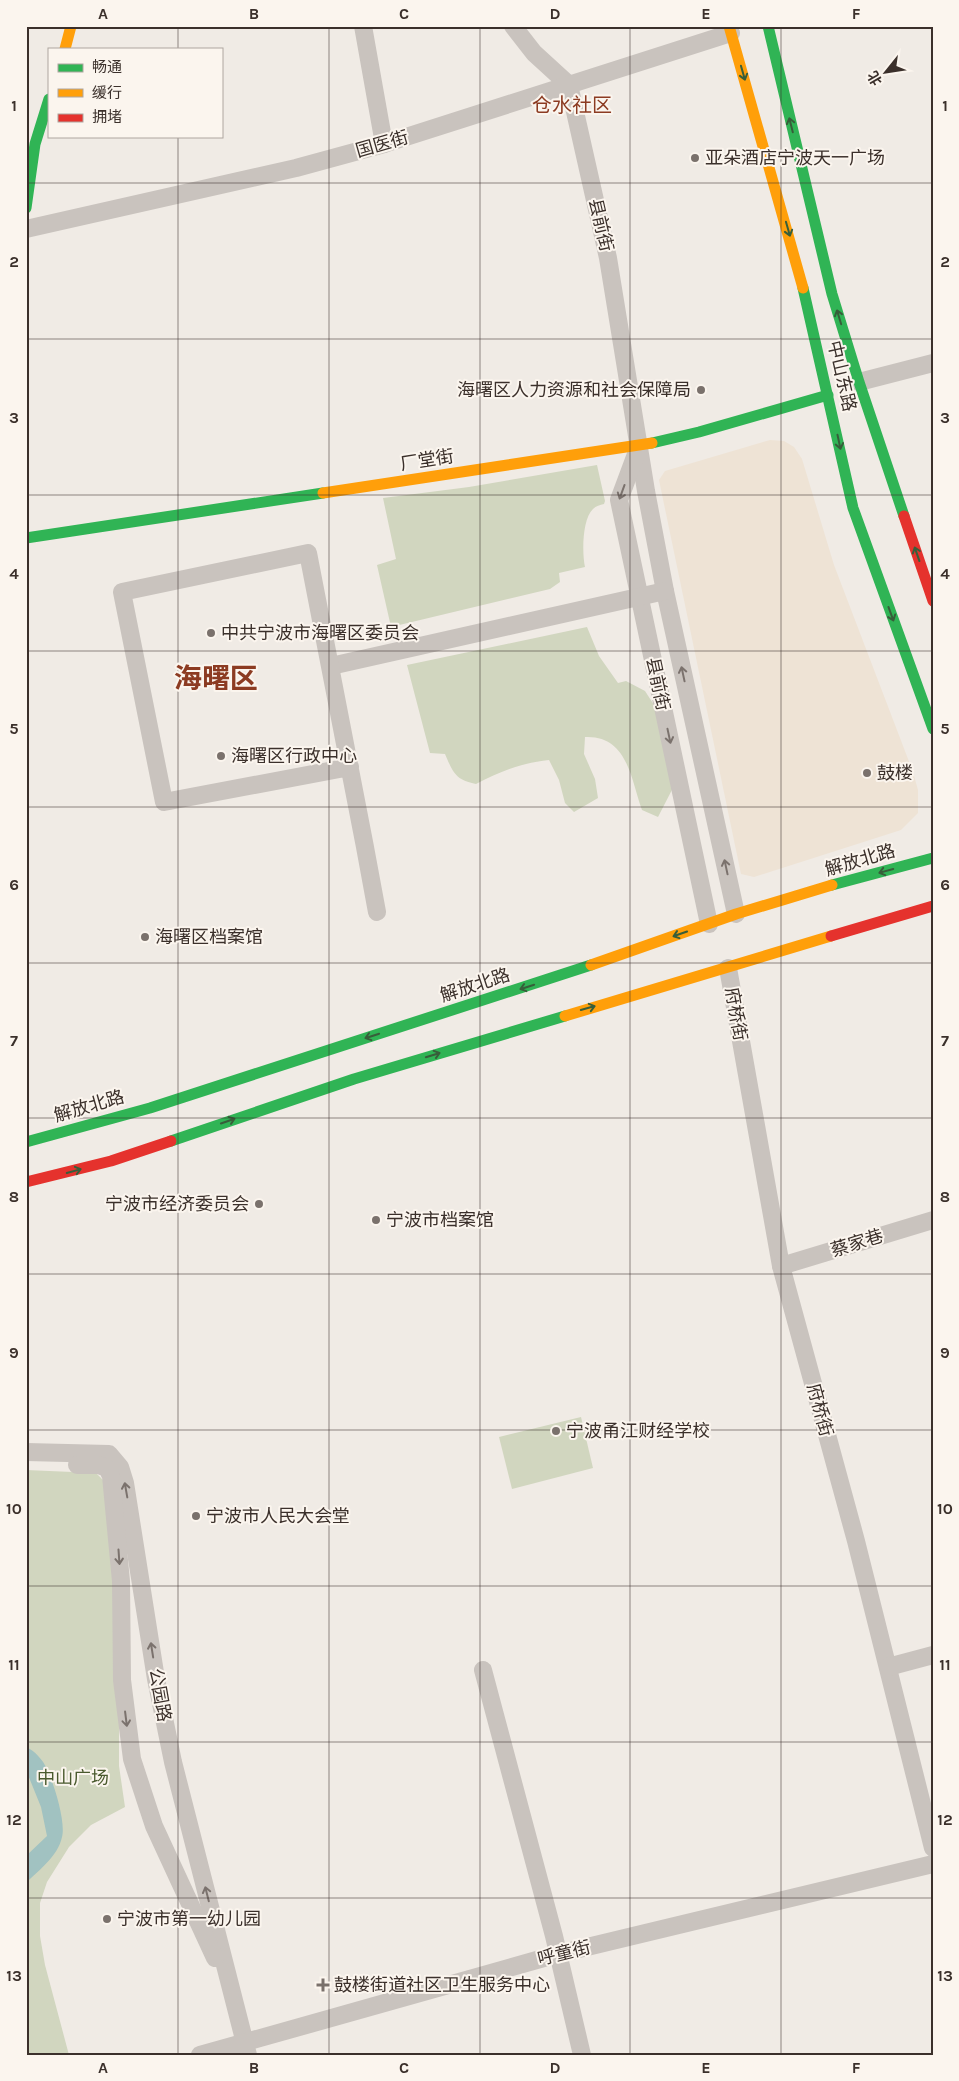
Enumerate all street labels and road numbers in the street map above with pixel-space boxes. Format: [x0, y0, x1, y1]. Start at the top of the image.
street label: 国医街 [353, 126, 411, 162]
street label: 县前街 [584, 196, 618, 254]
street label: 中山东路 [823, 338, 861, 414]
street label: 厂堂街 [399, 445, 455, 475]
street label: 县前街 [642, 655, 674, 713]
street label: 解放北路 [822, 840, 898, 880]
street label: 解放北路 [437, 963, 513, 1007]
street label: 府桥街 [720, 986, 752, 1042]
street label: 解放北路 [51, 1086, 127, 1126]
street label: 蔡家巷 [828, 1225, 886, 1261]
street label: 府桥街 [802, 1381, 838, 1439]
street label: 公园路 [144, 1667, 176, 1723]
street label: 呼童街 [535, 1936, 593, 1970]

